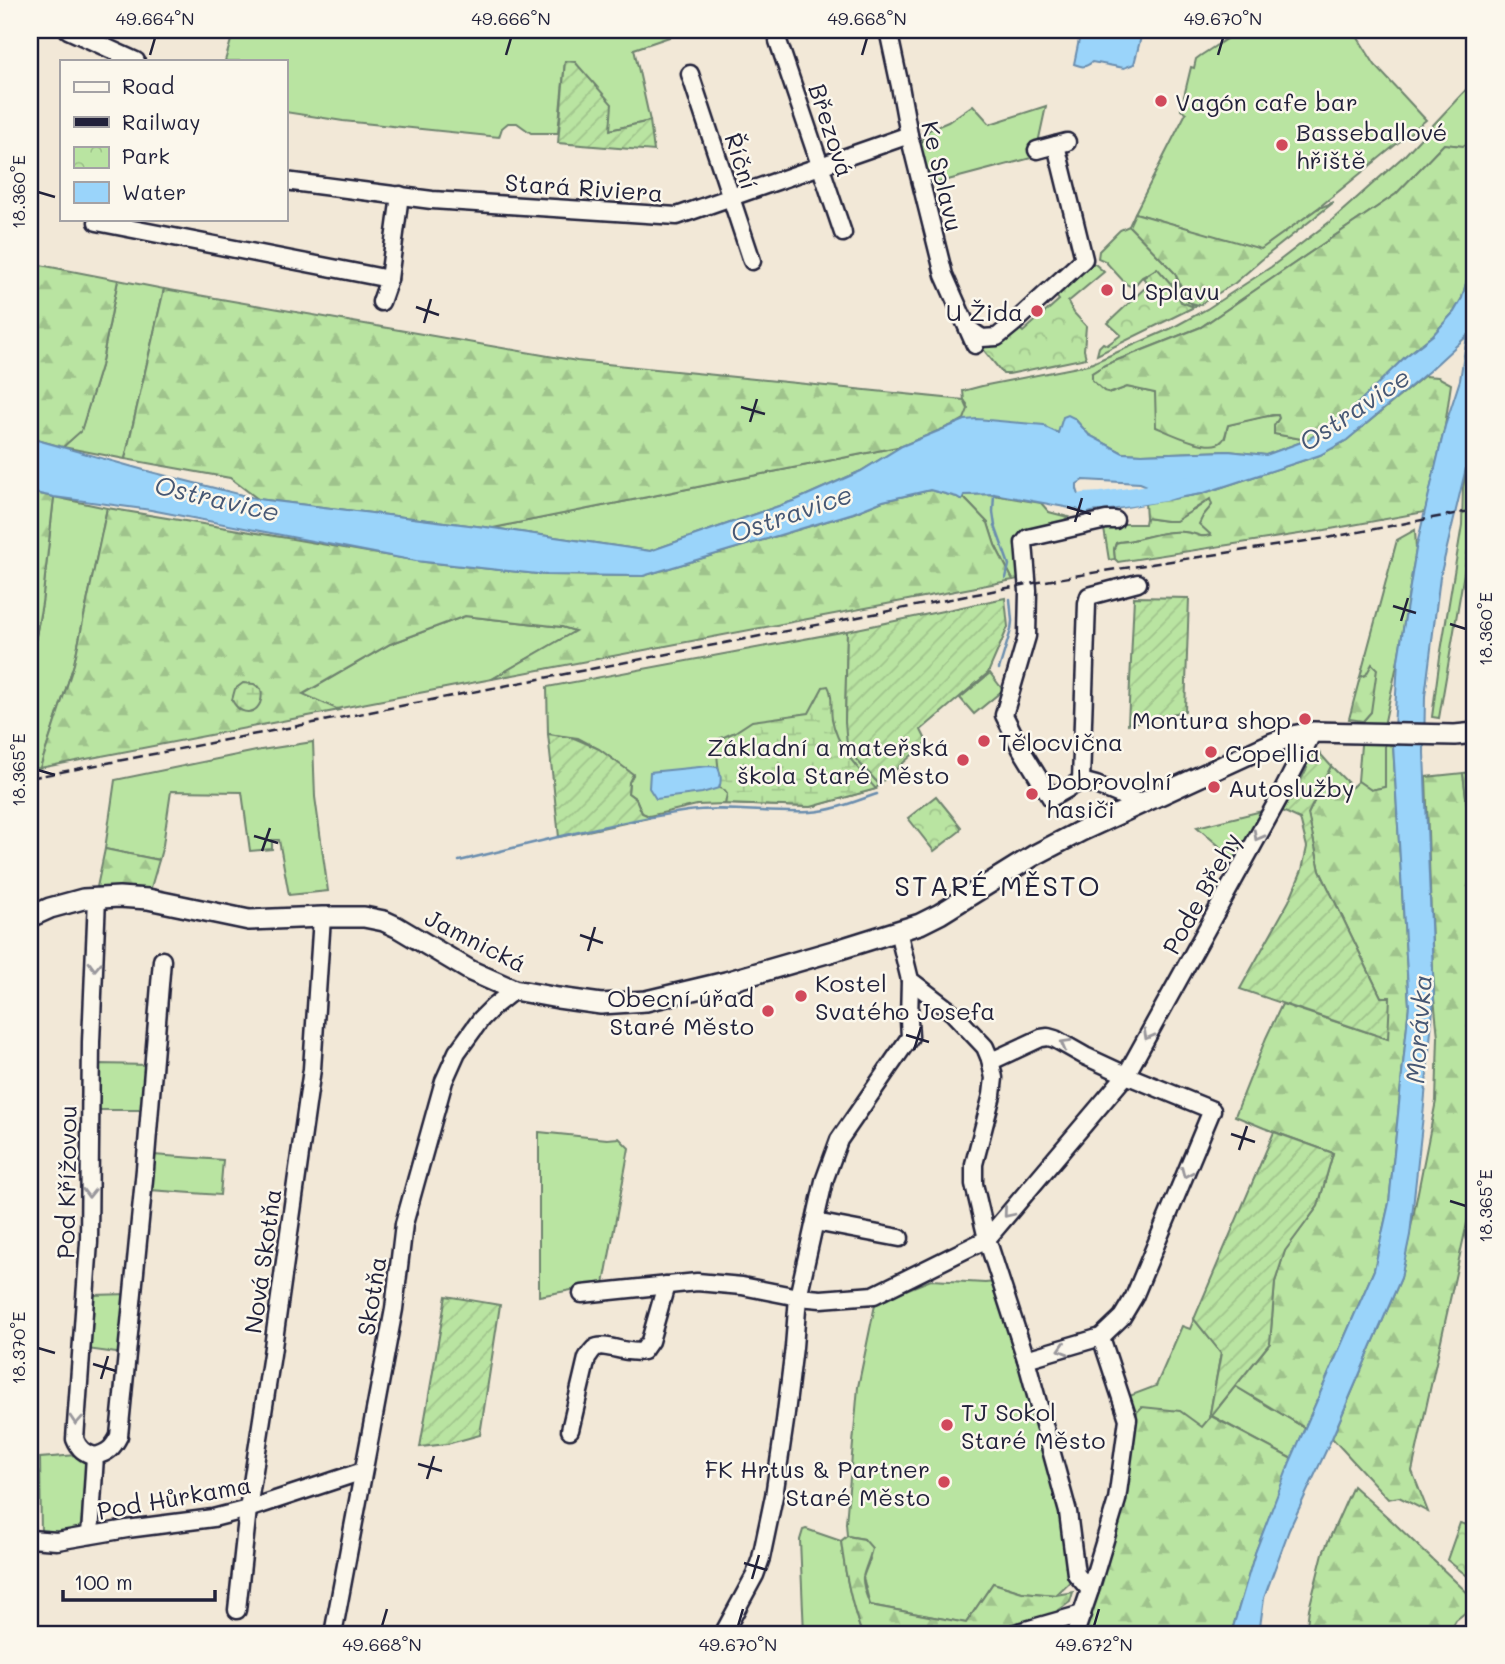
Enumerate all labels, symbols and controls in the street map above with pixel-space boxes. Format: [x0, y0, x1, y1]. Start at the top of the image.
text: 49.664°N [115, 6, 195, 30]
text: 49.666°N [471, 6, 551, 30]
text: 49.668°N [827, 6, 907, 30]
text: 49.670°N [1184, 6, 1262, 30]
legend [60, 60, 287, 220]
text: Road [122, 72, 174, 99]
street label: Březová [802, 80, 862, 180]
place label: Vagón cafe bar [1175, 86, 1358, 117]
marker: Vagón cafe bar [1153, 93, 1169, 109]
text: Railway [122, 108, 201, 135]
place label: Basseballové hřiště [1296, 116, 1447, 175]
street label: Ke Splavu [915, 118, 971, 234]
street label: Říční [718, 129, 766, 193]
marker: Basseballové hřiště [1274, 137, 1290, 153]
text: Park [122, 142, 170, 169]
text: 18.360°E [6, 155, 30, 229]
street label: Stará Riviera [504, 166, 664, 208]
text: Water [122, 178, 186, 205]
place label: U Splavu [1121, 275, 1220, 306]
marker: U Splavu [1099, 282, 1115, 298]
place label: U Žida [946, 296, 1023, 327]
marker: U Žida [1029, 303, 1045, 319]
water label: Ostravice [1292, 359, 1416, 459]
water label: Ostravice [151, 467, 283, 529]
water label: Ostravice [725, 476, 857, 550]
text: 18.360°E [1473, 592, 1497, 666]
place label: Montura shop [1132, 704, 1291, 735]
marker: Montura shop [1297, 711, 1313, 727]
place label: Tělocvična [998, 726, 1123, 757]
place label: Základní a mateřská škola Staré Město [707, 731, 949, 790]
text: 18.365°E [6, 733, 30, 807]
marker: Tělocvična [976, 733, 992, 749]
place label: Copellia [1225, 737, 1320, 768]
marker: Copellia [1203, 744, 1219, 760]
marker: Základní a mateřská škola Staré Město [955, 752, 971, 768]
place label: Dobrovolní hasiči [1046, 765, 1172, 824]
place label: Autoslužby [1228, 772, 1355, 803]
marker: Autoslužby [1206, 779, 1222, 795]
marker: Dobrovolní hasiči [1024, 786, 1040, 802]
street label: Pode Břehy [1155, 827, 1247, 959]
one-way arrow [1253, 829, 1266, 841]
district label: STARÉ MĚSTO [894, 867, 1102, 903]
street label: Jamnická [420, 901, 532, 979]
one-way arrow [87, 961, 102, 972]
place label: Kostel Svatého Josefa [815, 967, 995, 1026]
water label: Morávka [1397, 973, 1439, 1085]
place label: Obecní úřad Staré Město [607, 982, 754, 1041]
marker: Kostel Svatého Josefa [793, 988, 809, 1004]
marker: Obecní úřad Staré Město [760, 1003, 776, 1019]
one-way arrow [1143, 1028, 1156, 1040]
one-way arrow [1060, 1039, 1072, 1052]
street label: Pod Křížovou [49, 1105, 83, 1259]
one-way arrow [1180, 1165, 1194, 1178]
text: 18.365°E [1473, 1169, 1497, 1243]
street label: Nová Skotňa [237, 1187, 287, 1335]
one-way arrow [81, 1189, 97, 1199]
one-way arrow [1004, 1205, 1016, 1218]
street label: Skotňa [349, 1254, 393, 1338]
text: 18.370°E [6, 1311, 30, 1385]
one-way arrow [1057, 1340, 1069, 1355]
place label: TJ Sokol Staré Město [961, 1396, 1106, 1455]
one-way arrow [69, 1415, 84, 1426]
marker: TJ Sokol Staré Město [939, 1417, 955, 1433]
place label: FK Hrtus & Partner Staré Město [705, 1453, 930, 1512]
street label: Pod Hůrkama [95, 1468, 253, 1526]
marker: FK Hrtus & Partner Staré Město [936, 1474, 952, 1490]
scale bar [63, 1559, 215, 1603]
text: 100 m [74, 1568, 133, 1595]
text: 49.668°N [342, 1632, 422, 1656]
text: 49.670°N [699, 1632, 777, 1656]
text: 49.672°N [1055, 1632, 1133, 1656]

